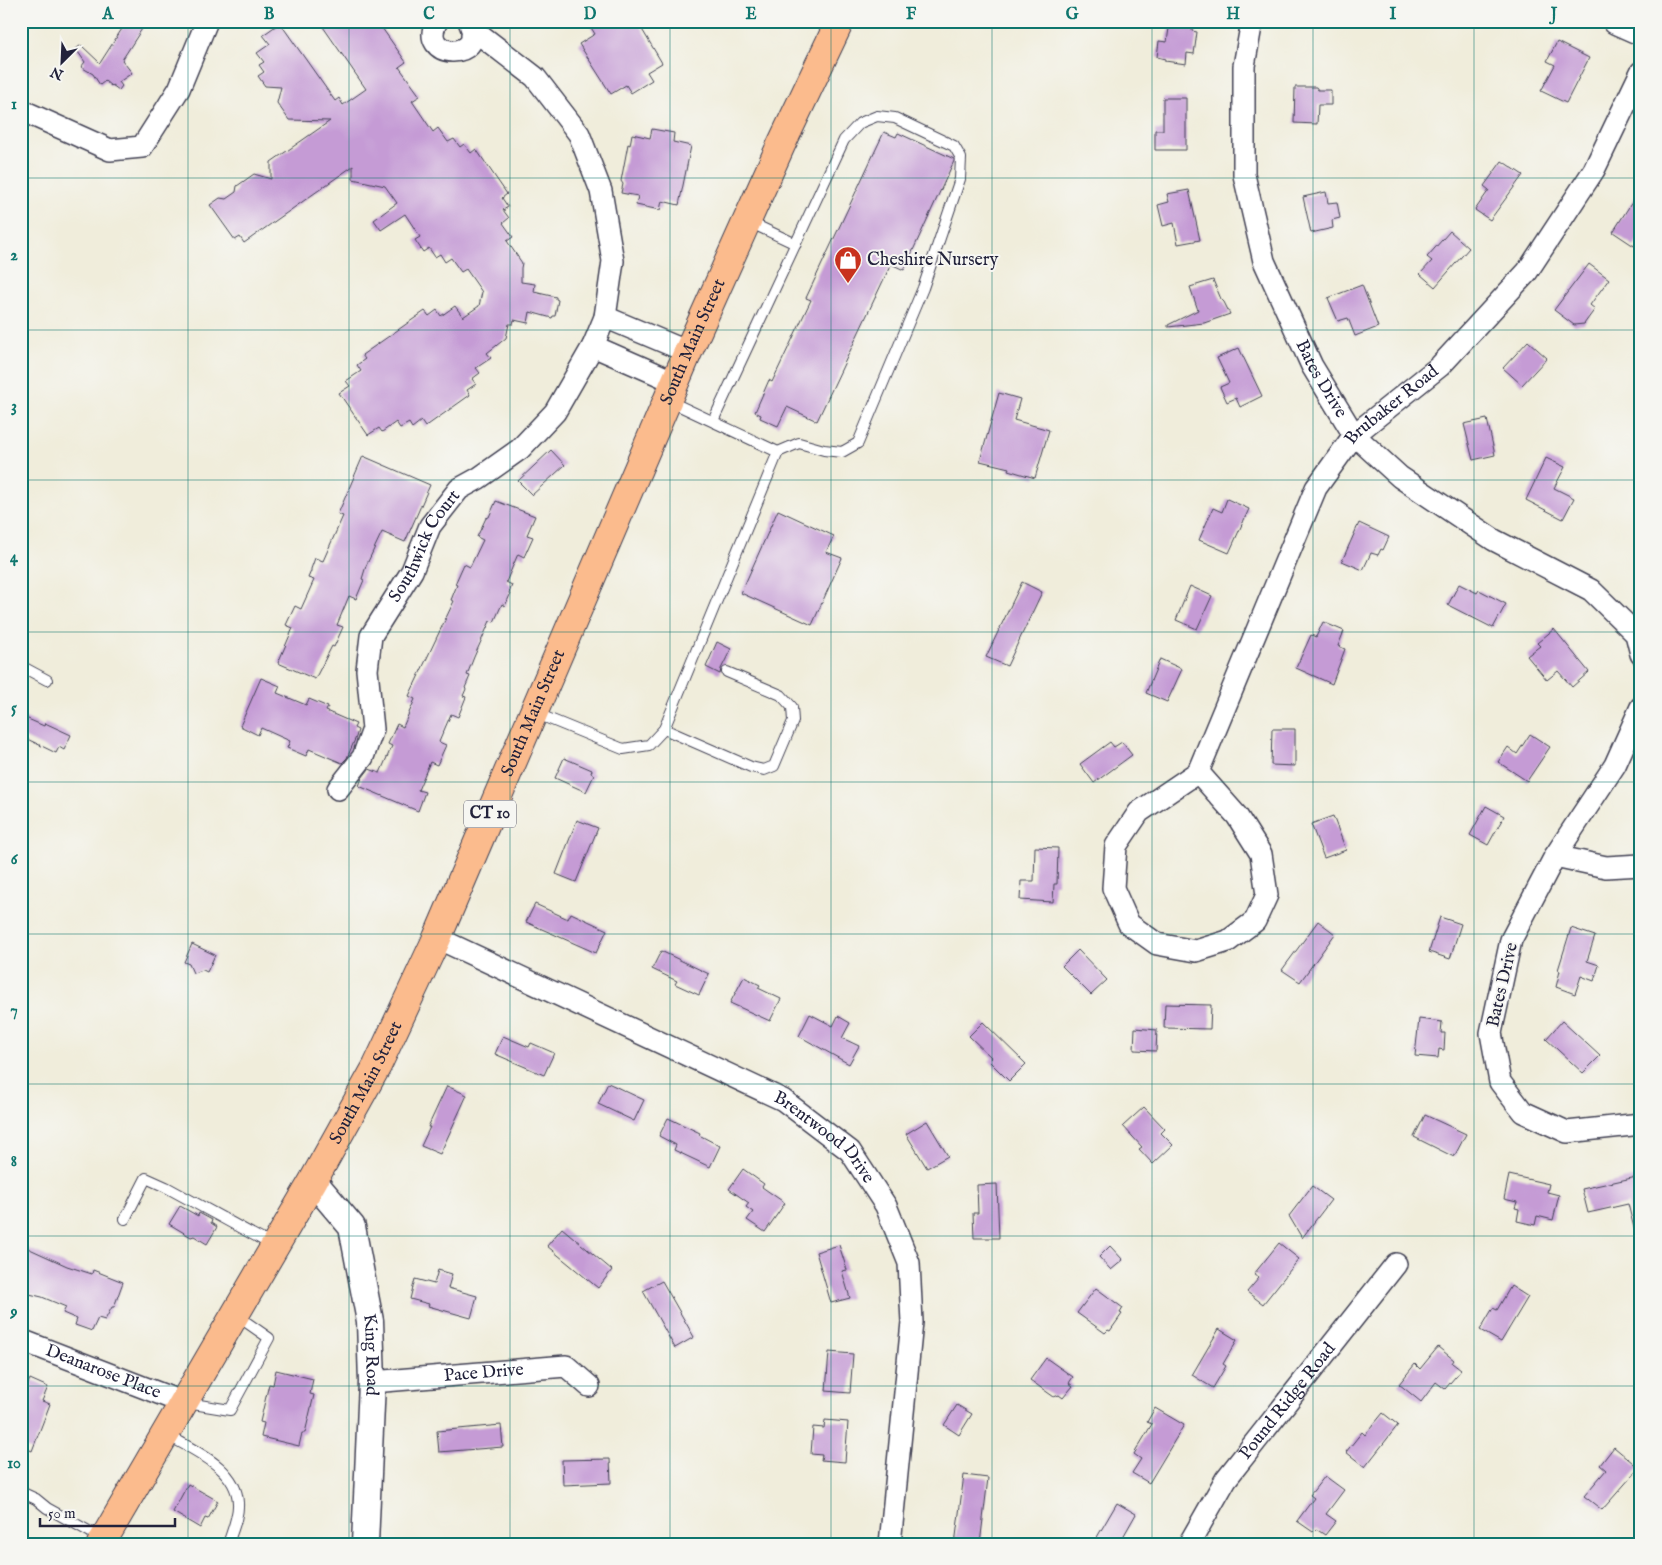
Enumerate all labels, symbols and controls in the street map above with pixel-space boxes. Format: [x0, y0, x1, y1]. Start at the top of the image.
text: A [102, 5, 115, 25]
text: B [264, 5, 275, 25]
text: C [423, 5, 435, 25]
text: D [584, 5, 597, 25]
text: E [745, 5, 757, 25]
text: F [906, 5, 917, 25]
text: G [1066, 5, 1079, 25]
text: H [1226, 5, 1240, 25]
text: I [1390, 5, 1397, 25]
text: J [1549, 5, 1558, 25]
north arrow [38, 38, 88, 88]
text: N [48, 62, 67, 84]
text: 1 [11, 95, 17, 115]
shop icon: Cheshire Nursery [833, 245, 863, 284]
text: 2 [10, 246, 18, 266]
place label: Cheshire Nursery [867, 249, 998, 272]
street label: South Main Street [655, 275, 731, 409]
street label: Bates Drive [1290, 336, 1352, 422]
street label: Brubaker Road [1339, 360, 1444, 449]
text: 3 [11, 397, 17, 417]
street label: Southwick Court [384, 485, 466, 607]
text: 4 [10, 548, 19, 568]
street label: South Main Street [496, 646, 571, 780]
text: 5 [11, 699, 17, 719]
road number: CT 10 [464, 801, 516, 828]
text: 6 [11, 850, 19, 870]
street label: Bates Drive [1482, 940, 1524, 1030]
text: 7 [10, 1001, 18, 1021]
street label: South Main Street [324, 1018, 408, 1148]
street label: Brentwood Drive [770, 1086, 880, 1188]
text: 8 [11, 1152, 17, 1172]
text: 9 [10, 1303, 18, 1323]
street label: King Road [357, 1312, 384, 1397]
street label: Pound Ridge Road [1234, 1338, 1341, 1464]
street label: Deanarose Place [42, 1339, 164, 1404]
street label: Pace Drive [443, 1358, 524, 1388]
text: 10 [7, 1454, 21, 1474]
scale bar [40, 1495, 175, 1527]
text: 50 m [48, 1504, 76, 1523]

